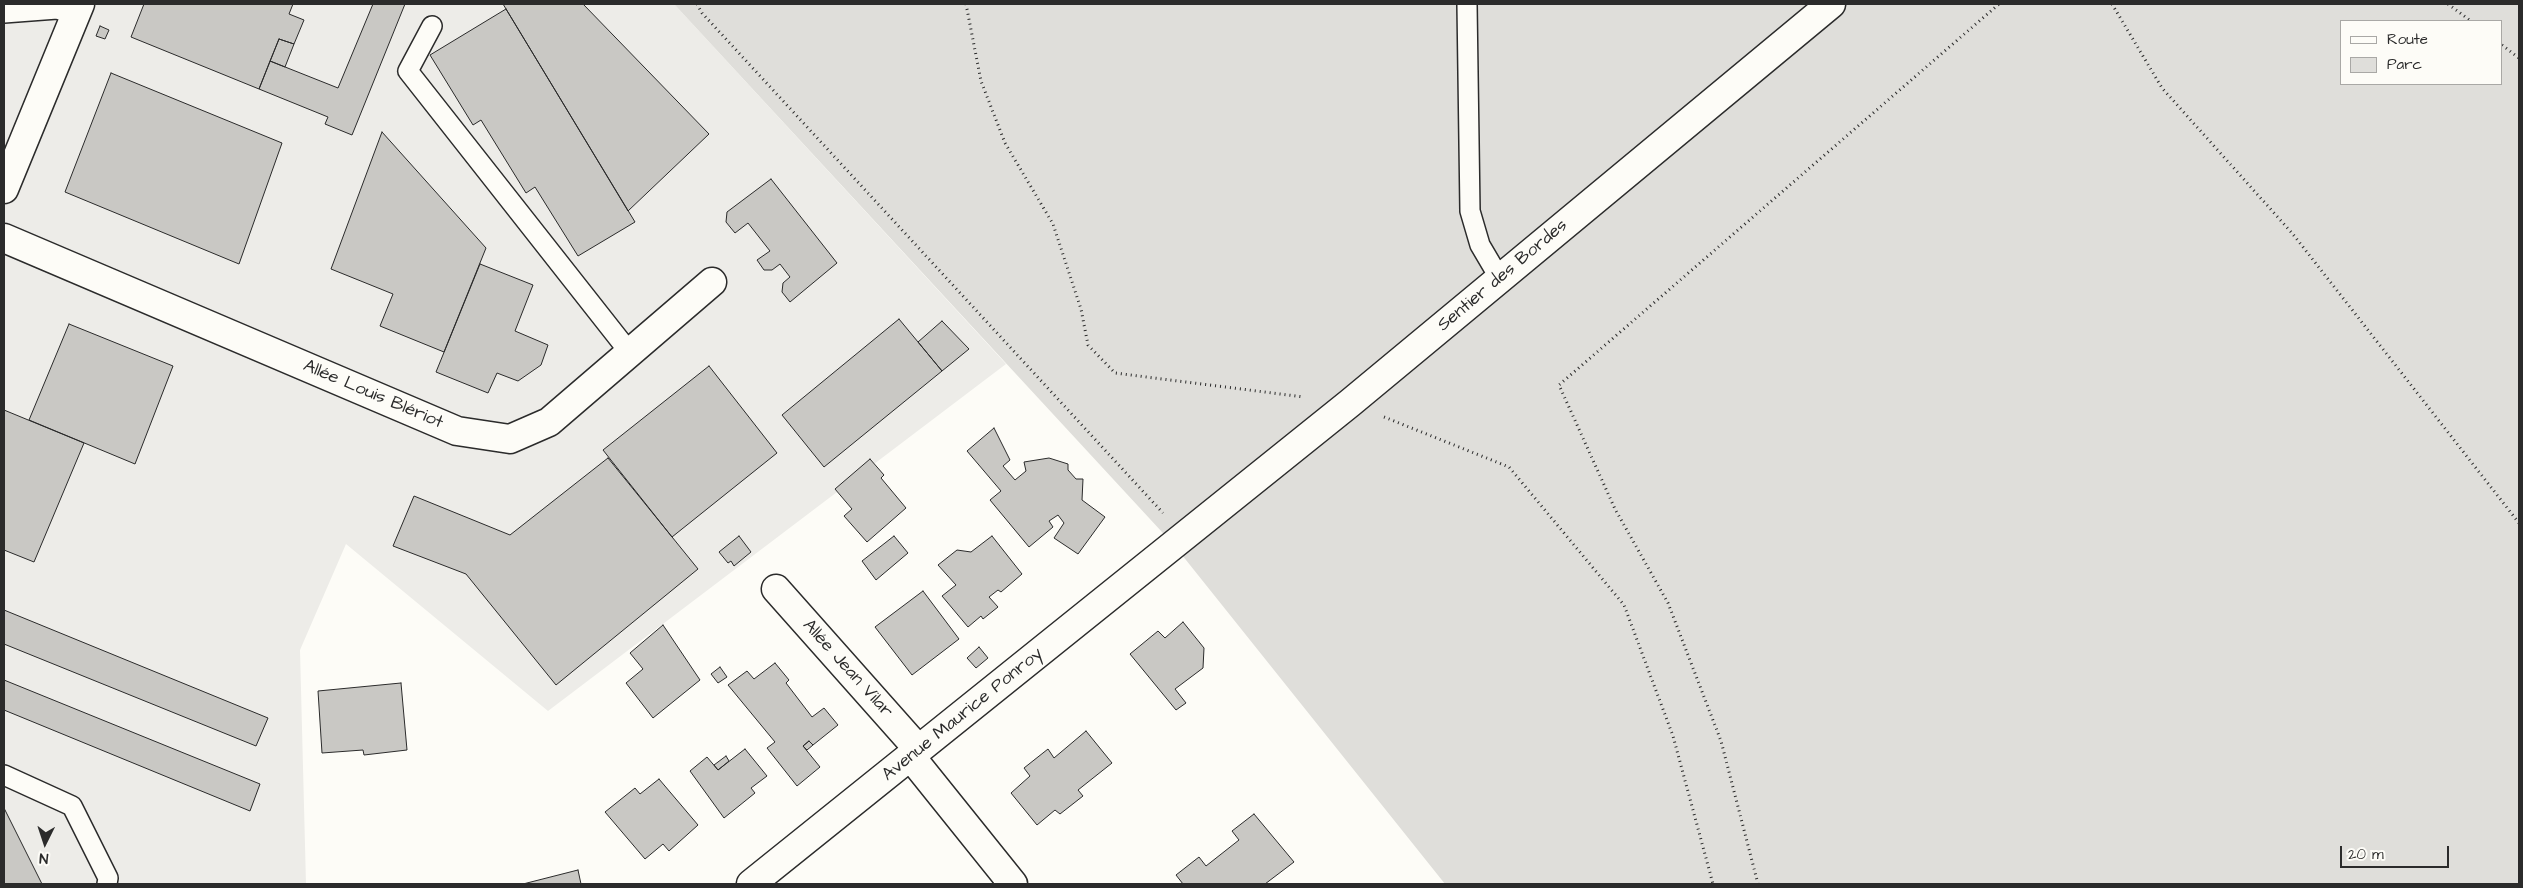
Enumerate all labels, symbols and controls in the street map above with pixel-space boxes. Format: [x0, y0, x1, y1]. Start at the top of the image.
legend [2340, 20, 2503, 85]
text: Route [2387, 29, 2428, 50]
text: Parc [2387, 54, 2422, 75]
street label: Sentier des Bordes [1434, 215, 1572, 337]
street label: Allée Louis Blériot [300, 356, 446, 434]
street label: Allée Jean Vilar [797, 616, 897, 722]
street label: Avenue Maurice Ponroy [878, 644, 1048, 786]
north arrow [20, 818, 70, 868]
scale bar [2343, 836, 2452, 868]
text: 20 m [2348, 844, 2384, 865]
text: N [39, 848, 49, 868]

